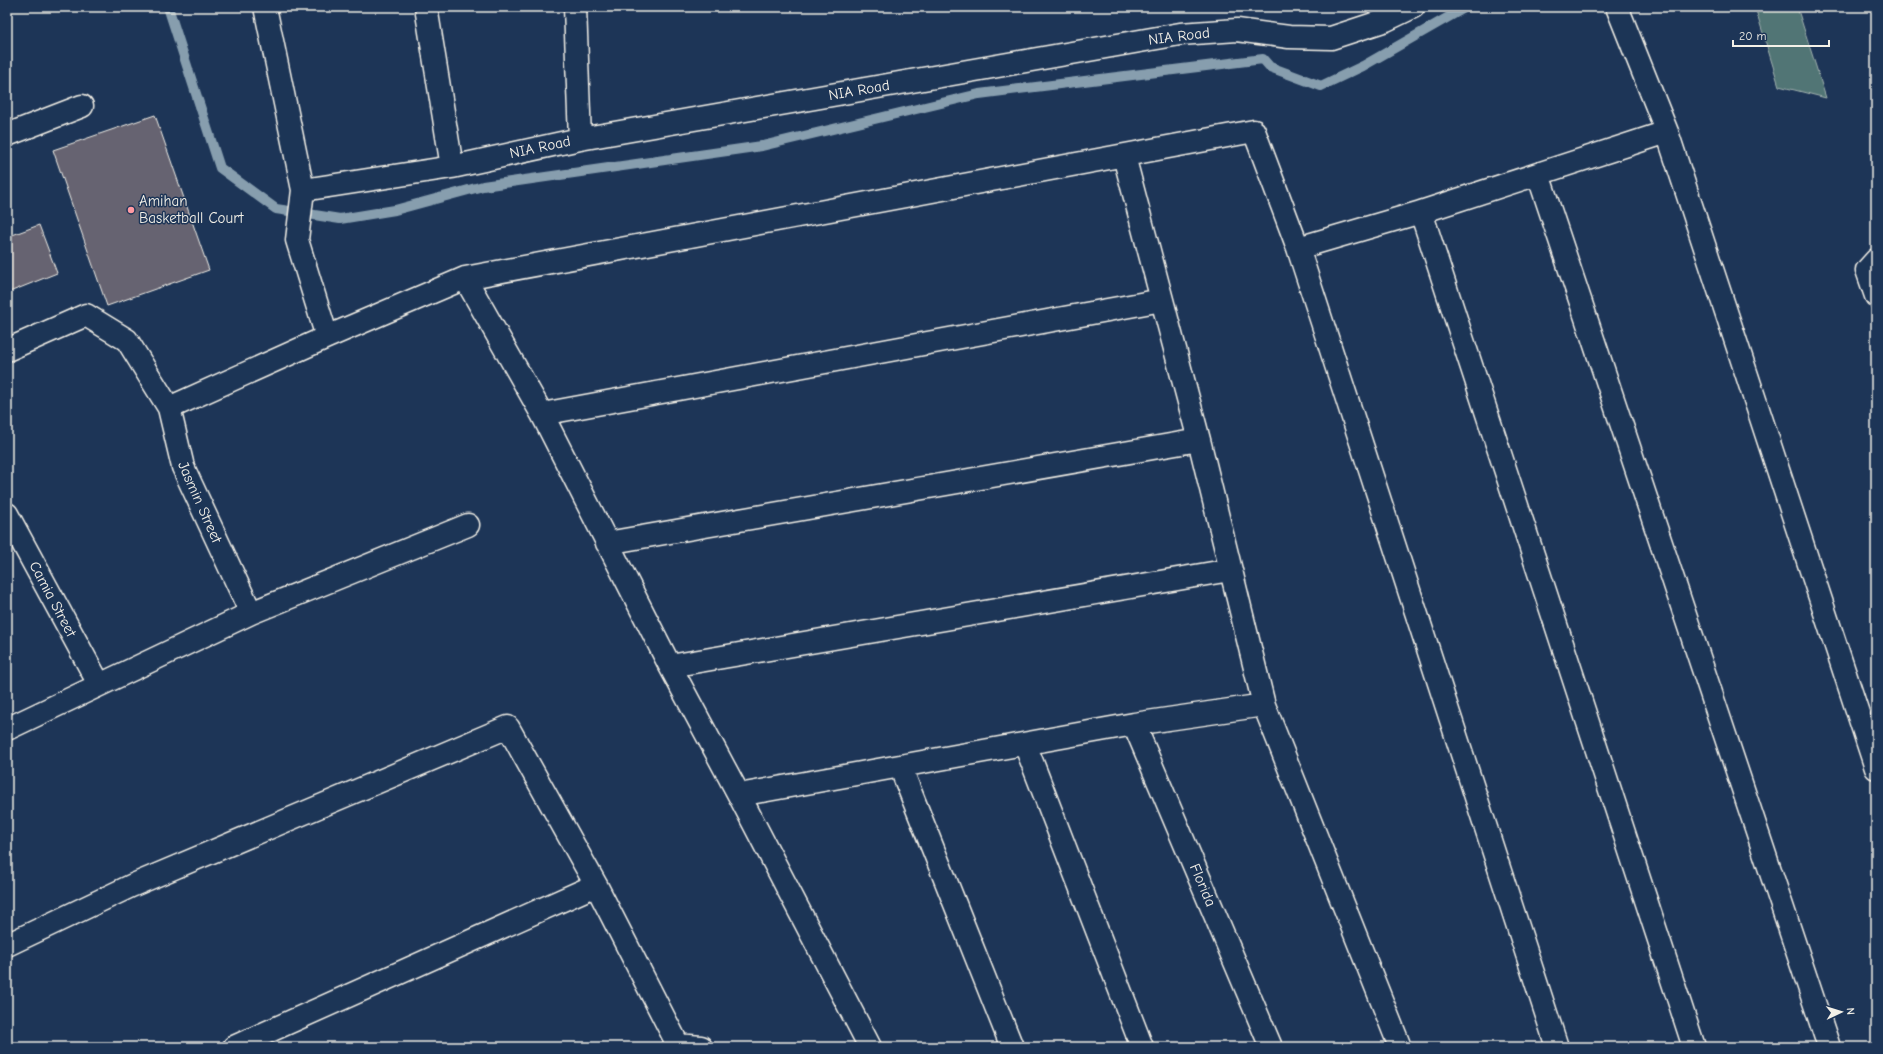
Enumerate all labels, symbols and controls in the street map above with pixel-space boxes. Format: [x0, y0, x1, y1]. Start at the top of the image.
scale bar [1733, 22, 1829, 48]
street label: NIA Road [1147, 23, 1211, 49]
text: 20 m [1739, 29, 1767, 43]
street label: NIA Road [827, 76, 891, 104]
street label: NIA Road [508, 132, 572, 162]
place label: Amihan Basketball Court [139, 192, 244, 227]
marker: Amihan Basketball Court [126, 205, 136, 215]
street label: Jasmin Street [174, 458, 226, 546]
street label: Camia Street [26, 558, 81, 641]
street label: Florida [1186, 861, 1220, 909]
north arrow [1821, 992, 1861, 1032]
text: N [1844, 1007, 1857, 1015]

